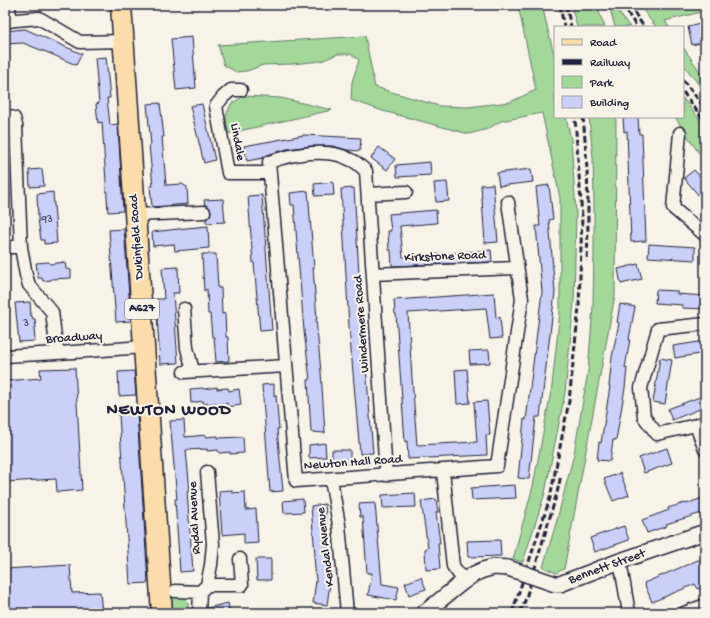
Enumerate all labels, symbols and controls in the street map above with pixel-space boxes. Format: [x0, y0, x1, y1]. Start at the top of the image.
legend [554, 26, 684, 118]
text: Road [590, 37, 617, 51]
text: Railway [590, 57, 630, 71]
text: Park [589, 77, 615, 91]
text: Building [589, 97, 629, 111]
street label: Lindale [226, 122, 248, 162]
street label: Dukinfield Road [126, 193, 148, 281]
house number: 93 [40, 214, 53, 226]
street label: Kirkstone Road [404, 248, 487, 266]
street label: Windermere Road [351, 273, 373, 373]
road number: A627 [125, 299, 159, 319]
house number: 3 [22, 318, 29, 330]
street label: Broadway [44, 329, 103, 348]
district label: NEWTON WOOD [106, 401, 232, 421]
street label: Newton Hall Road [303, 452, 404, 474]
street label: Rydal Avenue [186, 481, 204, 555]
street label: Kendal Avenue [314, 506, 338, 588]
street label: Bennett Street [566, 546, 649, 588]

